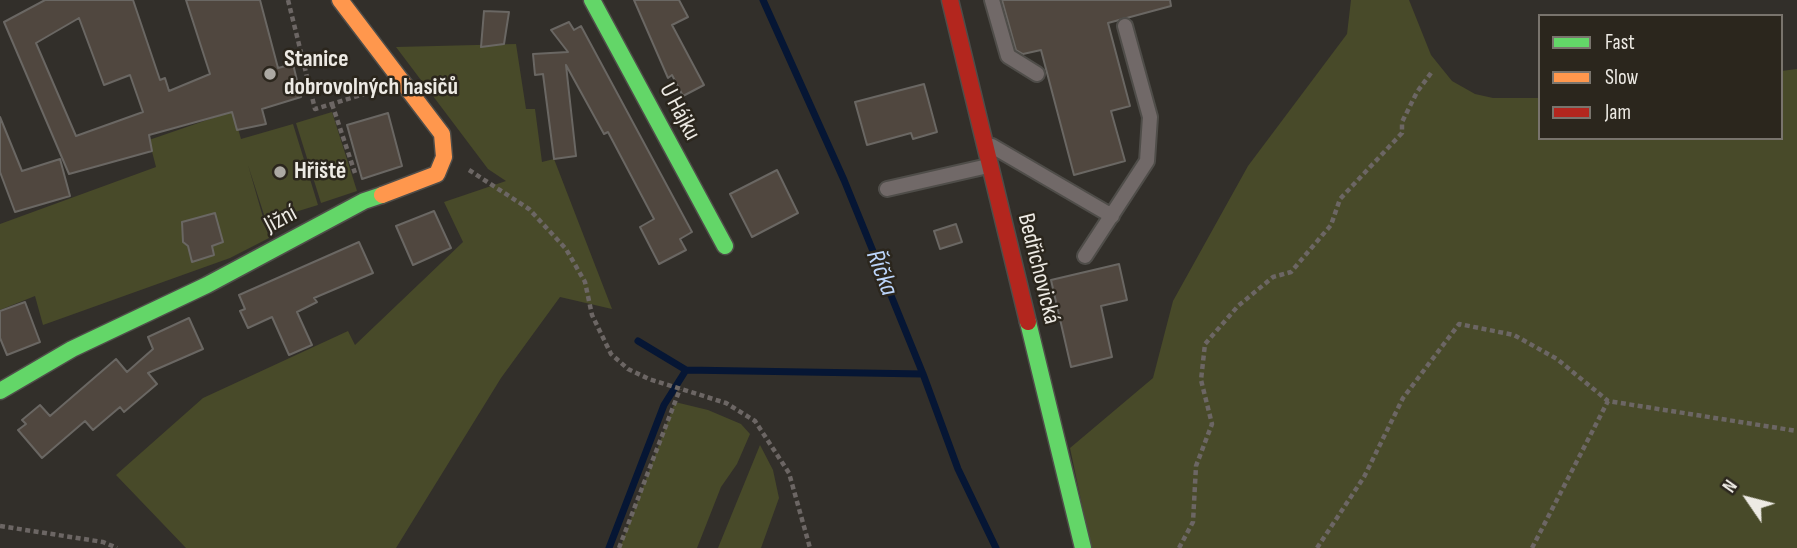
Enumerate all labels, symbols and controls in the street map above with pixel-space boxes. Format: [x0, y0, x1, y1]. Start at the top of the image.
legend [1538, 14, 1783, 140]
text: Fast [1605, 30, 1635, 55]
place label: Stanice dobrovolných hasičů [284, 46, 458, 102]
text: Slow [1605, 65, 1638, 90]
marker: Stanice dobrovolných hasičů [262, 66, 278, 82]
street label: U Hájku [652, 78, 706, 146]
text: Jam [1605, 100, 1631, 125]
place label: Hřiště [294, 158, 346, 186]
marker: Hřiště [272, 164, 288, 180]
street label: Jižní [260, 200, 302, 240]
street label: Bedřichovická [1010, 211, 1066, 327]
water label: Říčka [858, 246, 904, 300]
north arrow [1713, 464, 1783, 534]
text: N [1718, 476, 1743, 497]

